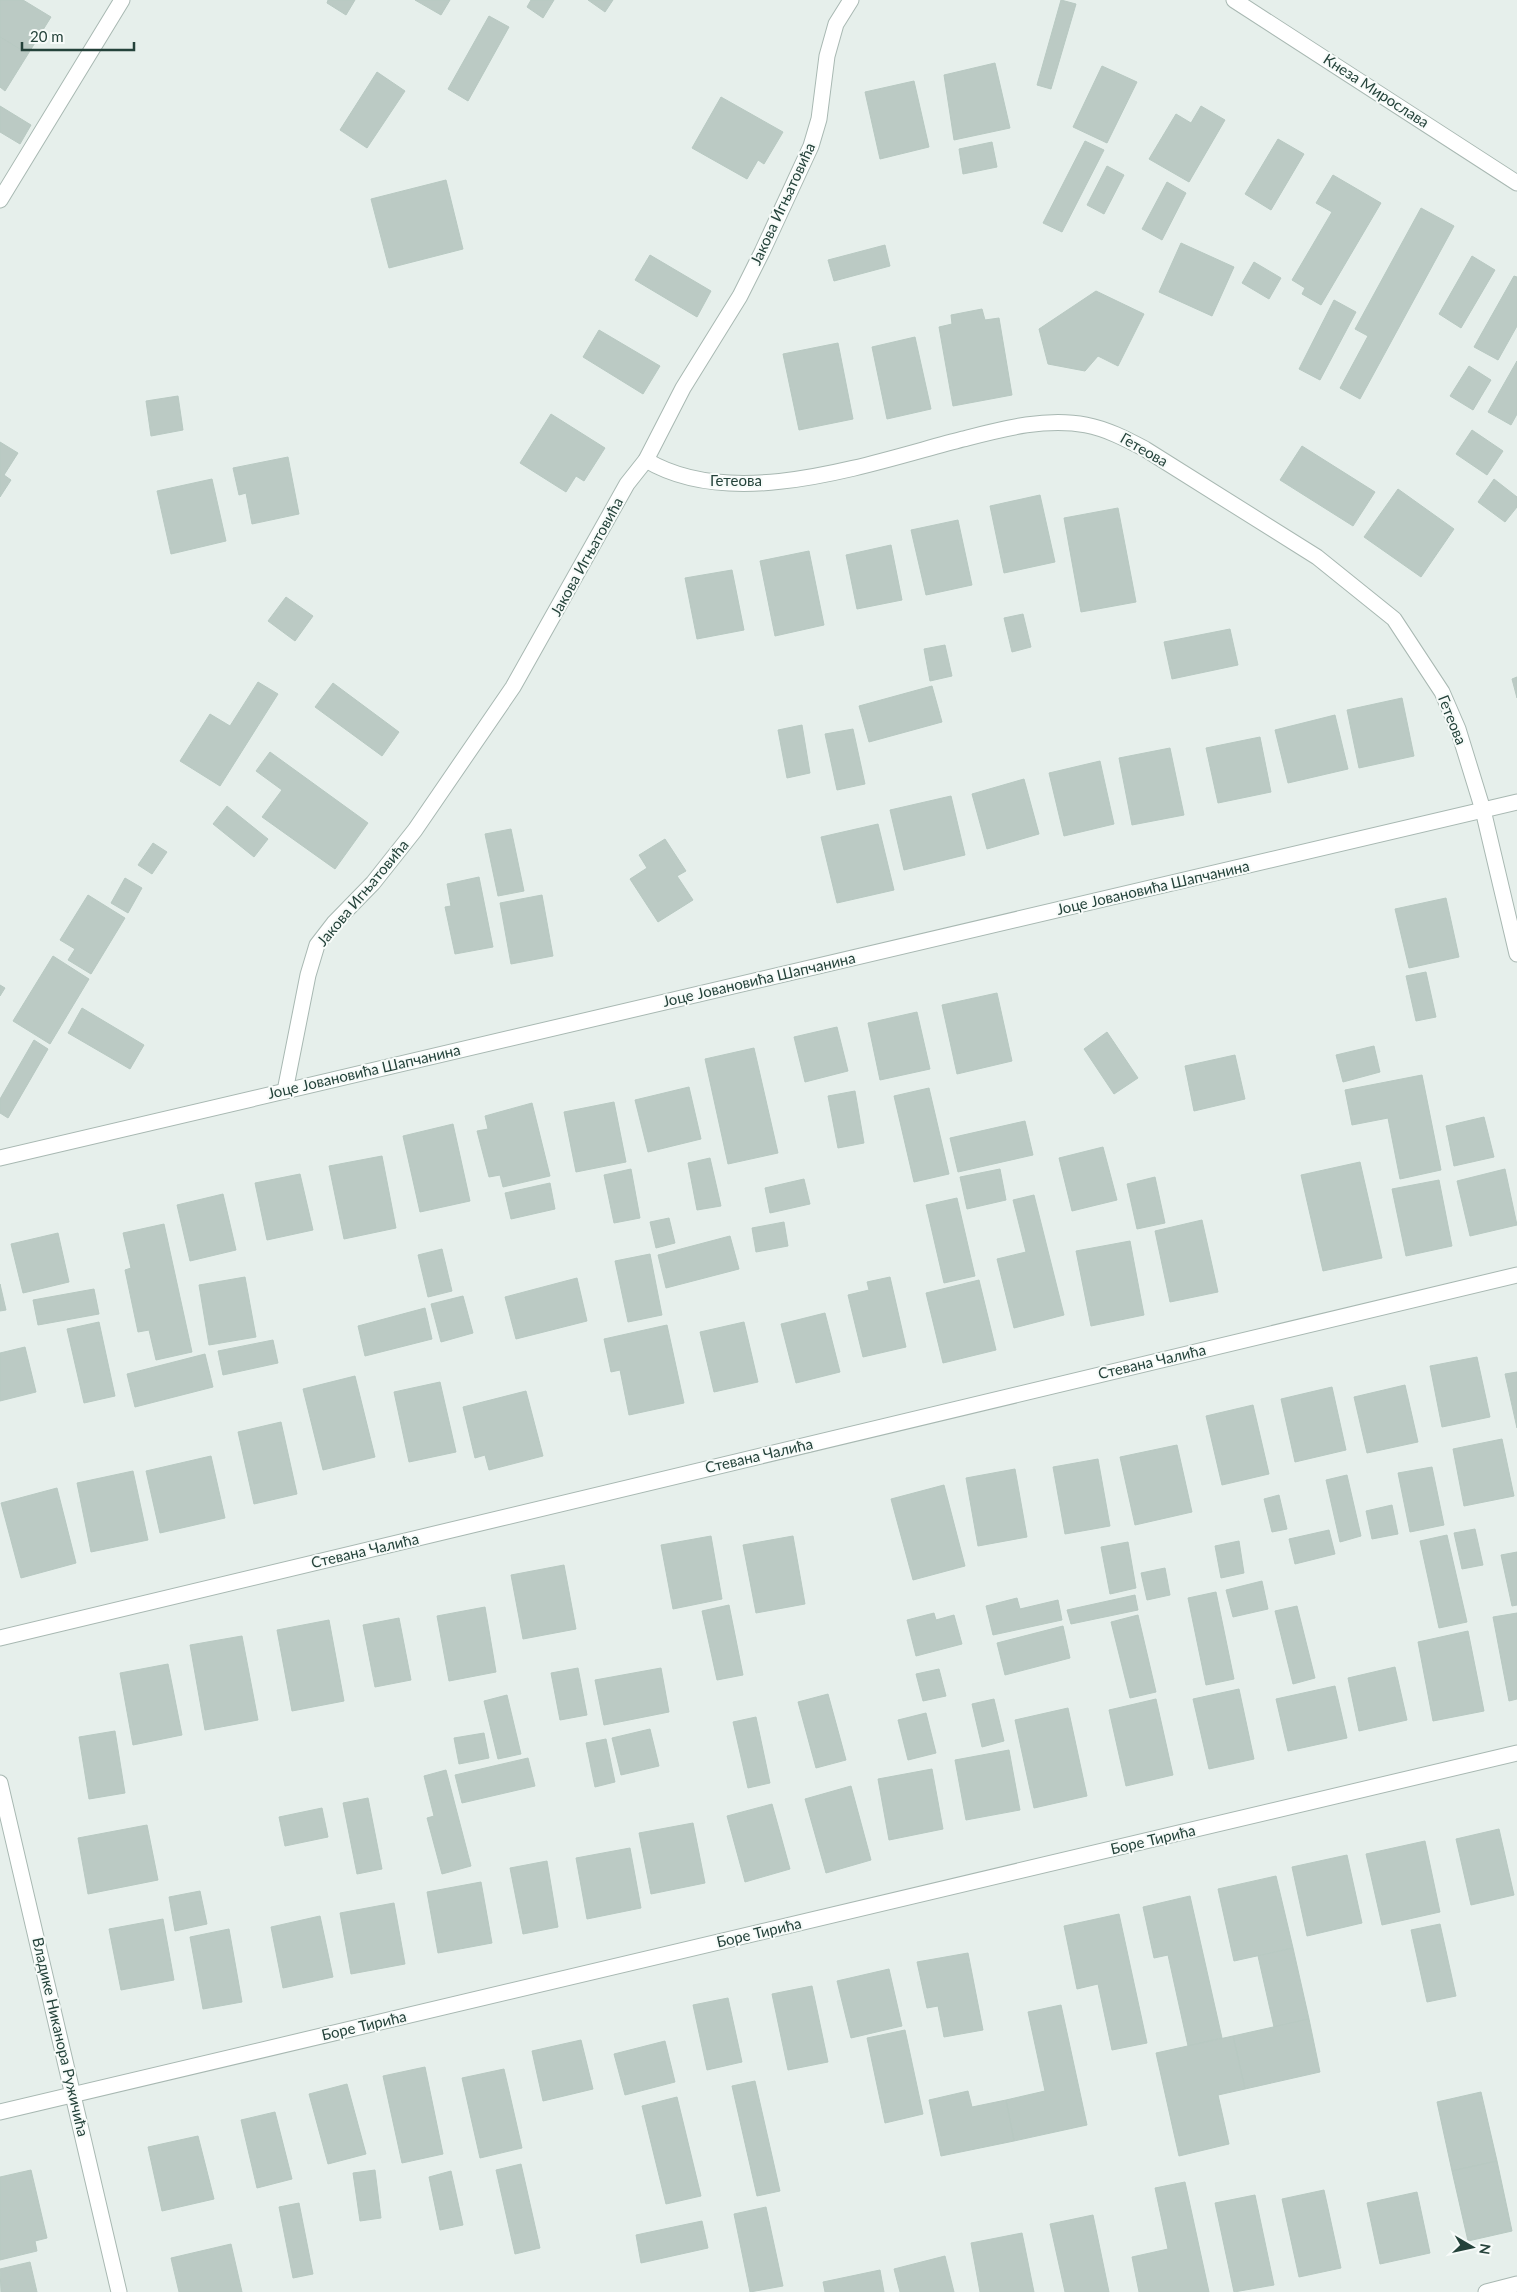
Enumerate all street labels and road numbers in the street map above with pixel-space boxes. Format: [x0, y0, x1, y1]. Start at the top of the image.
street label: Кнеза Мирослава [1320, 49, 1433, 131]
street label: Јакова Игњатовића [746, 140, 818, 268]
street label: Гетеова [1118, 428, 1171, 470]
street label: Гетеова [710, 471, 762, 489]
street label: Јакова Игњатовића [546, 494, 626, 619]
street label: Гетеова [1435, 692, 1471, 747]
street label: Јакова Игњатовића [313, 836, 412, 949]
street label: Јоце Јовановића Шапчанина [1055, 856, 1251, 918]
street label: Јоце Јовановића Шапчанина [661, 948, 857, 1010]
street label: Јоце Јовановића Шапчанина [266, 1040, 462, 1102]
street label: Стевана Чалића [1096, 1340, 1207, 1382]
street label: Стевана Чалића [703, 1434, 814, 1476]
street label: Стевана Чалића [309, 1529, 420, 1571]
street label: Боре Тирића [1109, 1821, 1197, 1858]
street label: Боре Тирића [715, 1914, 803, 1951]
street label: Владике Никанора Ружичића [29, 1935, 93, 2138]
street label: Боре Тирића [320, 2007, 408, 2044]

